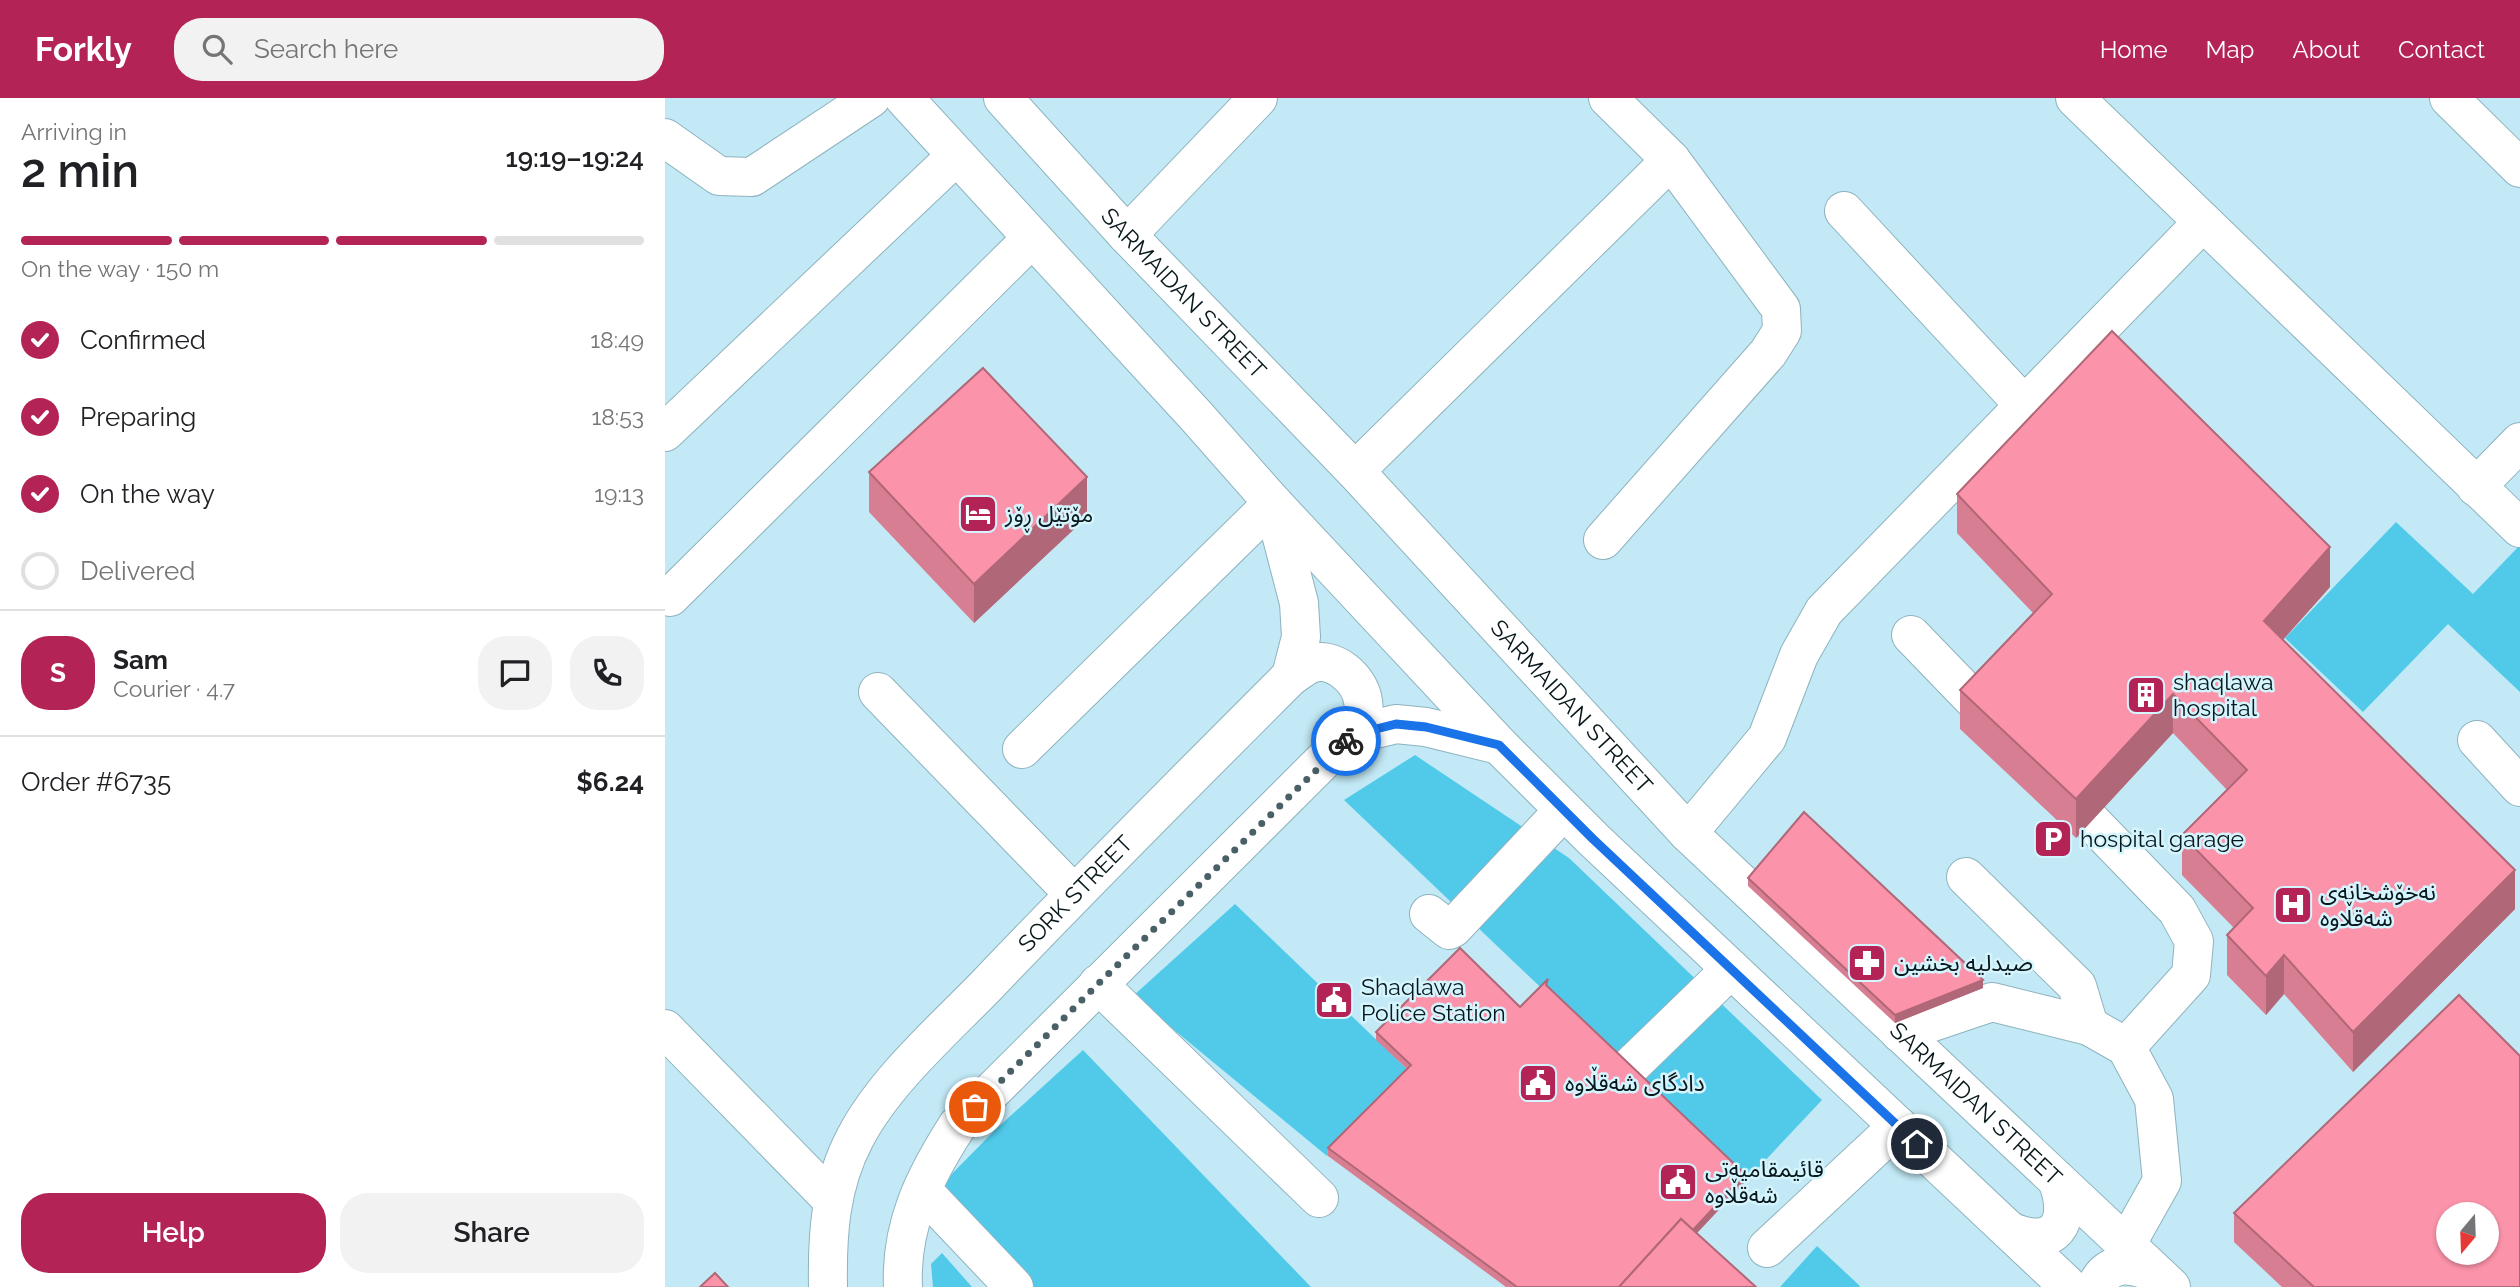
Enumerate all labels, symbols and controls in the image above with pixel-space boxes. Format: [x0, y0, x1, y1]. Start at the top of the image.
search box [174, 18, 664, 81]
text: Forkly [35, 30, 132, 69]
icon: search [198, 30, 236, 68]
text: Search here [254, 34, 398, 64]
text: Home [2100, 35, 2168, 64]
text: Map [2206, 35, 2254, 64]
text: About [2292, 35, 2360, 64]
text: Contact [2398, 35, 2485, 64]
text: Arriving in [21, 118, 127, 145]
text: 19:19–19:24 [505, 143, 644, 173]
text: 2 min [21, 144, 139, 198]
street label: SARMAIDAN STREET [1096, 202, 1272, 384]
text: On the way · 150 m [21, 255, 219, 282]
icon: check [21, 321, 59, 359]
text: Confirmed [80, 325, 206, 355]
text: 18:49 [590, 326, 644, 353]
icon: check [21, 398, 59, 436]
text: Preparing [80, 402, 196, 432]
text: 18:53 [591, 403, 644, 430]
icon: check [21, 475, 59, 513]
text: On the way [80, 479, 215, 509]
text: 19:13 [594, 480, 644, 507]
hotel icon: مۆتێل ڕۆز [957, 493, 999, 535]
place label: مۆتێل ڕۆز [1004, 500, 1093, 533]
text: Delivered [80, 556, 195, 586]
street label: SARMAIDAN STREET [1486, 614, 1658, 798]
button: chat [478, 636, 552, 710]
button: phone [570, 636, 644, 710]
text: Sam [113, 645, 168, 675]
text: S [50, 658, 66, 688]
place label: shaqlawa hospital [2173, 668, 2274, 721]
building icon: shaqlawa hospital [2125, 674, 2167, 716]
text: Courier · 4.7 [113, 675, 235, 702]
courier [1311, 706, 1381, 776]
icon: bike [1327, 722, 1365, 760]
text: Order #6735 [21, 767, 171, 797]
text: $6.24 [576, 767, 644, 797]
parking icon: hospital garage [2032, 818, 2074, 860]
place label: hospital garage [2080, 825, 2244, 852]
street label: SORK STREET [1012, 830, 1138, 957]
place label: نەخۆشخانەی شەقڵاوە [2320, 878, 2436, 932]
hospital icon: نەخۆشخانەی شەقڵاوە [2272, 884, 2314, 926]
pharmacy icon: صیدلیە بخشین [1846, 942, 1888, 984]
place label: صیدلیە بخشین [1894, 949, 2033, 976]
place label: Shaqlawa Police Station [1361, 973, 1506, 1026]
public building icon: Shaqlawa Police Station [1313, 979, 1355, 1021]
street label: SARMAIDAN STREET [1885, 1016, 2068, 1190]
public building icon: دادگای شەقڵاوە [1517, 1062, 1559, 1104]
place label: دادگای شەقڵاوە [1565, 1066, 1705, 1097]
pin [945, 1077, 1005, 1137]
icon: bag [956, 1088, 994, 1126]
pin [1887, 1114, 1947, 1174]
icon: home [1898, 1125, 1936, 1163]
place label: قائیمقامیەتی شەقڵاوە [1705, 1155, 1824, 1209]
public building icon: قائیمقامیەتی شەقڵاوە [1657, 1161, 1699, 1203]
button: Help [21, 1193, 326, 1273]
button: Share [340, 1193, 644, 1273]
north arrow [2436, 1202, 2499, 1265]
map controls [2436, 1202, 2499, 1265]

